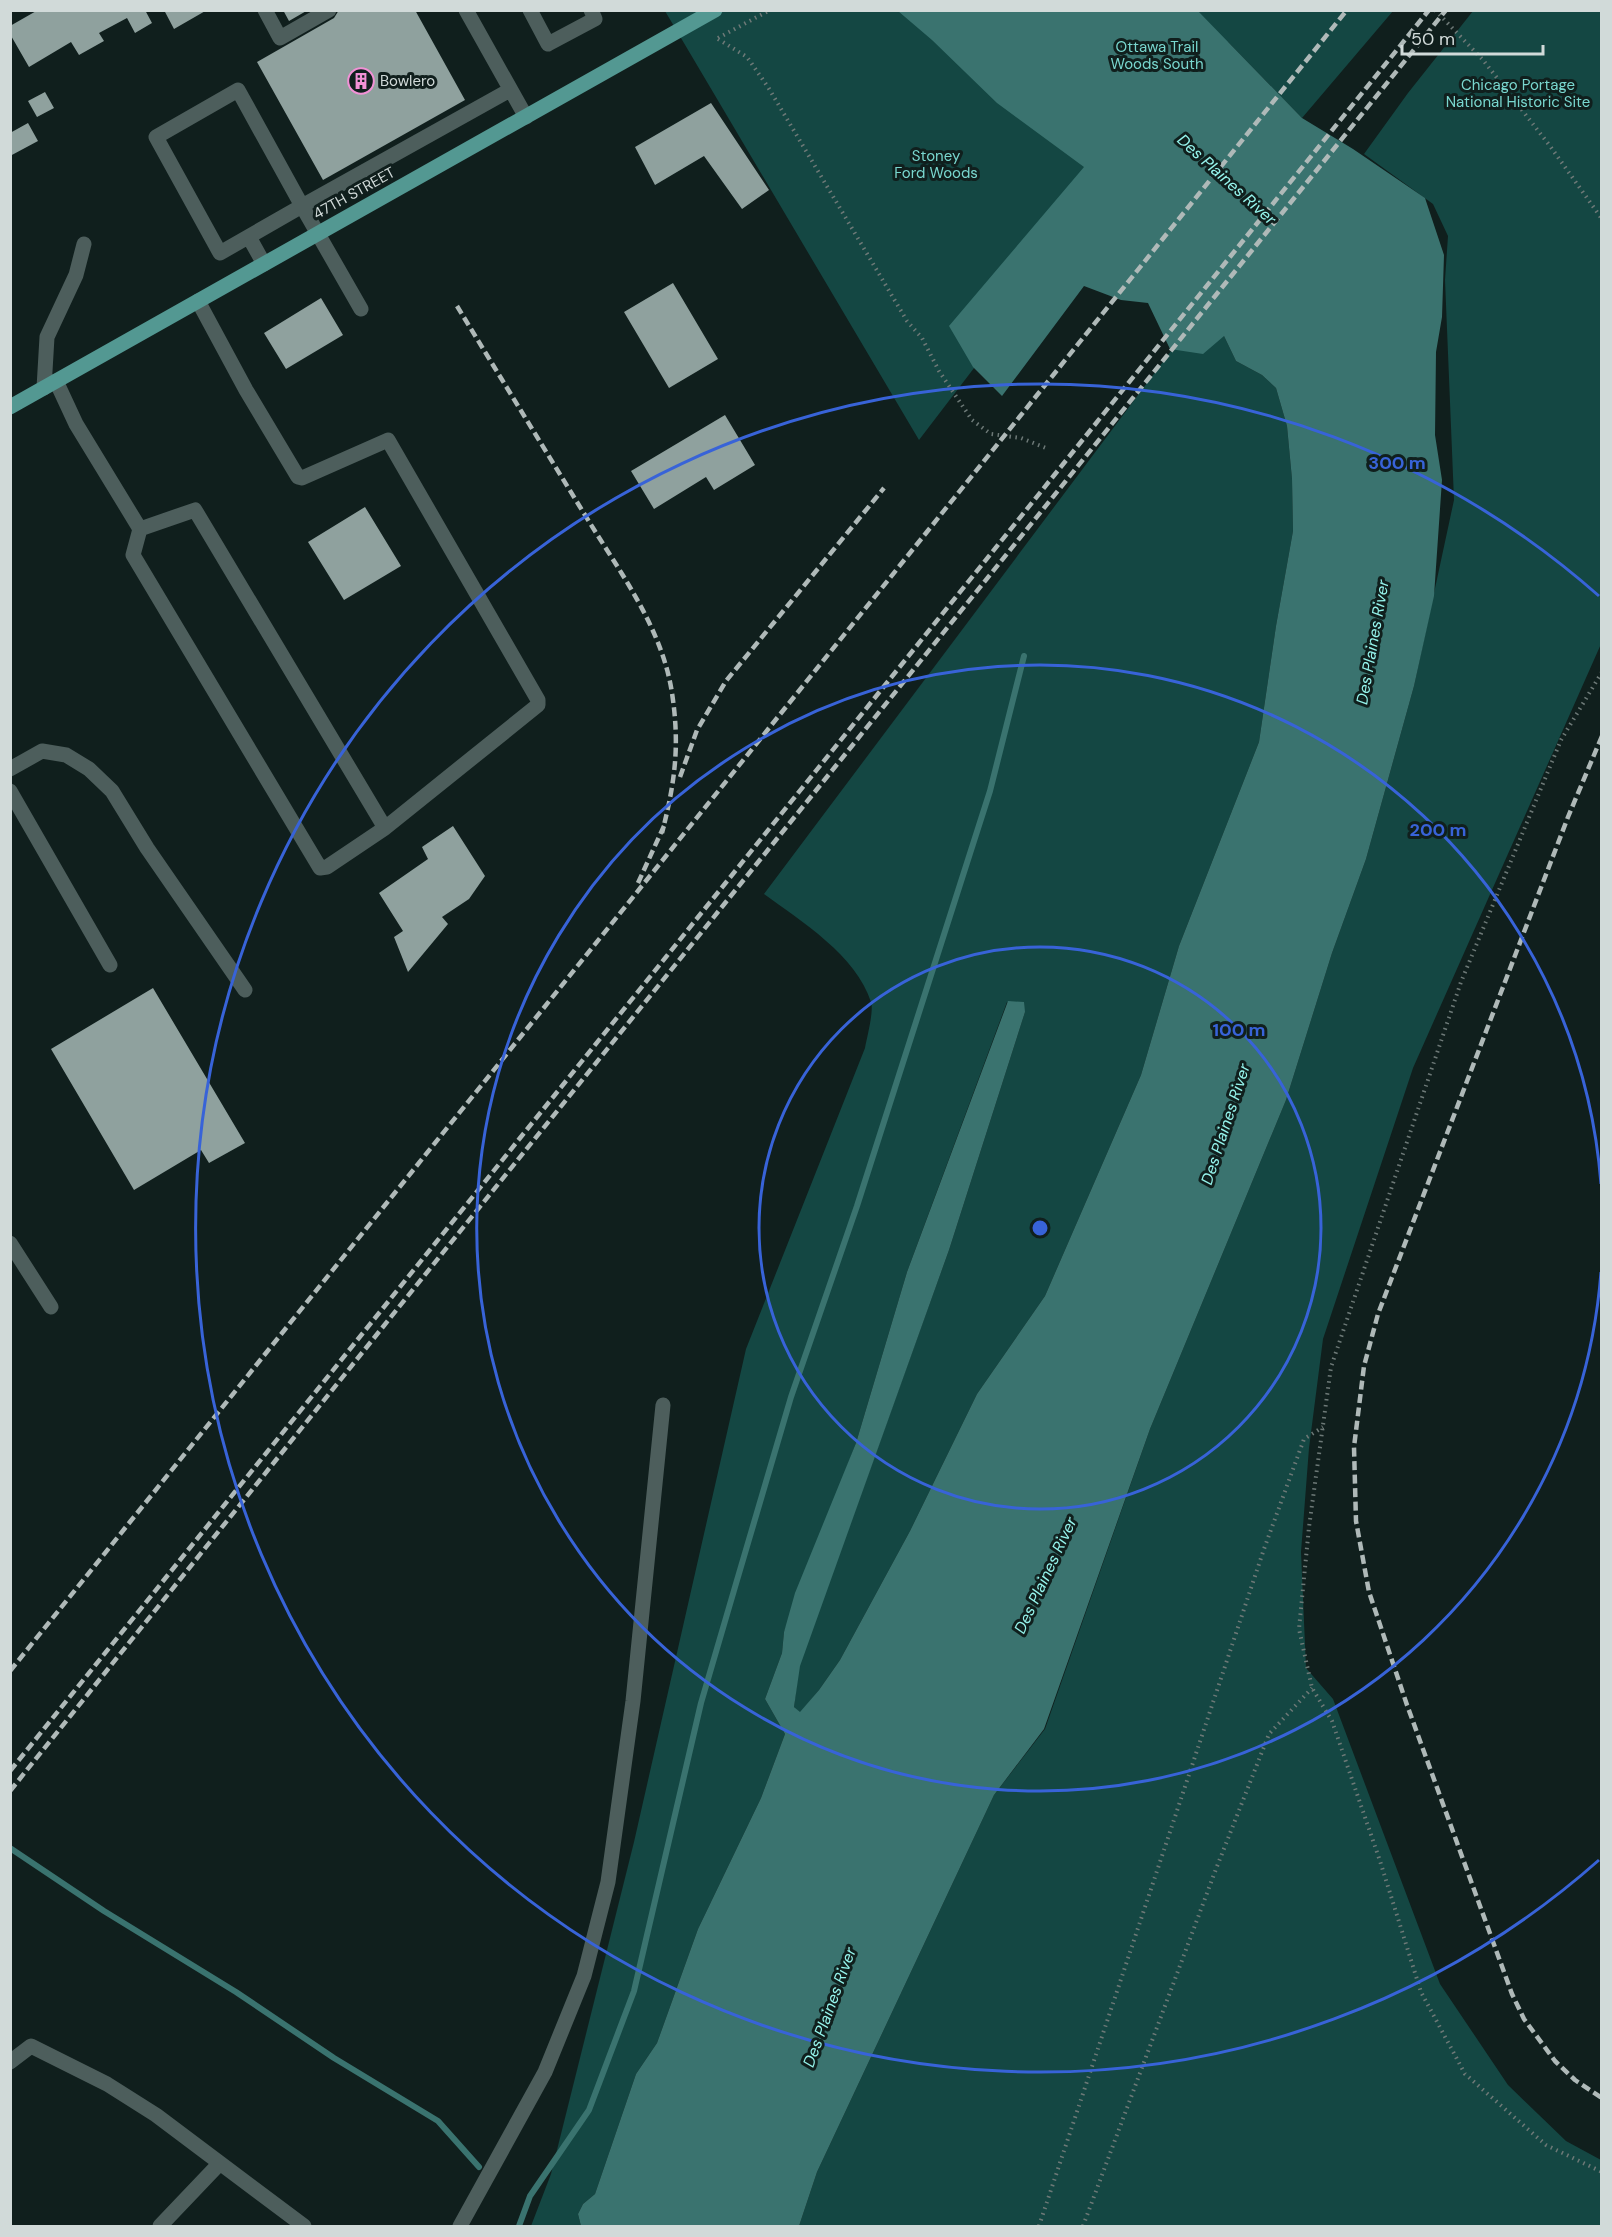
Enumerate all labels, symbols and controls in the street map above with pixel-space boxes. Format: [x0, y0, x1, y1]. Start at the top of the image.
scale bar [1402, 18, 1543, 56]
text: 50 m [1411, 27, 1455, 51]
park label: Ottawa Trail Woods South [1110, 37, 1204, 74]
building icon: Bowlero [346, 66, 376, 96]
place label: Bowlero [380, 71, 435, 91]
park label: Chicago Portage National Historic Site [1446, 75, 1590, 112]
water label: Des Plaines River [1173, 129, 1281, 230]
park label: Stoney Ford Woods [894, 146, 978, 183]
street label: 47TH STREET [309, 162, 399, 224]
text: 300 m [1368, 451, 1426, 475]
water label: Des Plaines River [1351, 577, 1394, 706]
text: 200 m [1410, 818, 1466, 842]
text: 100 m [1212, 1018, 1266, 1042]
water label: Des Plaines River [1196, 1060, 1255, 1187]
centre of rings [1030, 1218, 1050, 1238]
water label: Des Plaines River [1009, 1513, 1082, 1637]
water label: Des Plaines River [798, 1943, 861, 2070]

